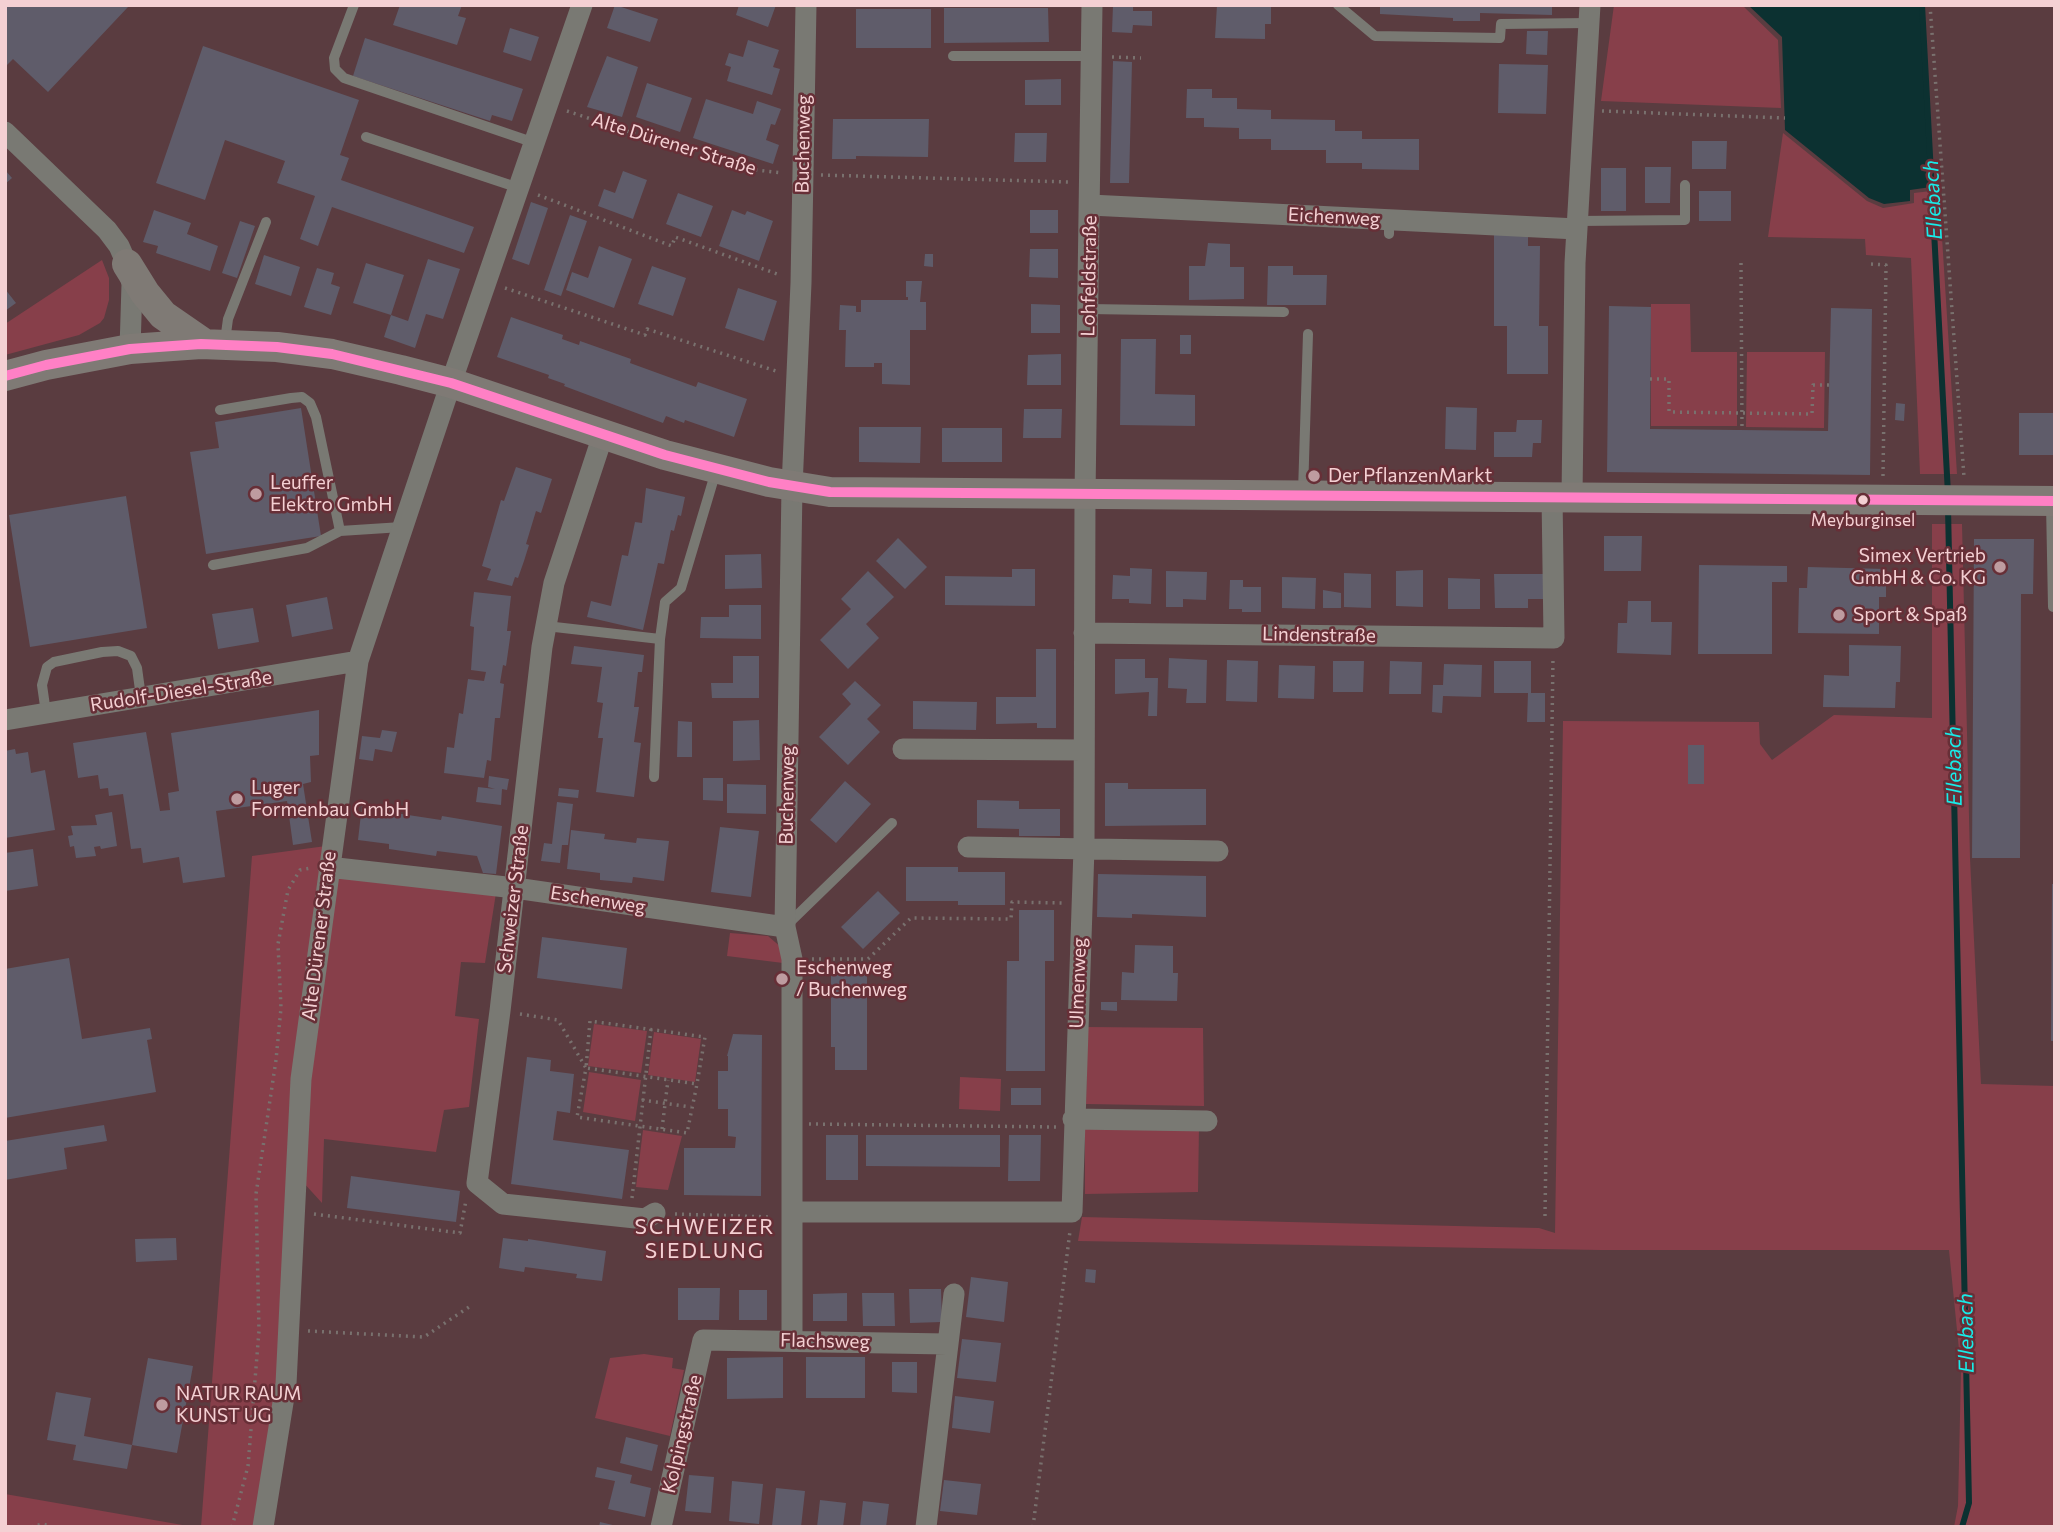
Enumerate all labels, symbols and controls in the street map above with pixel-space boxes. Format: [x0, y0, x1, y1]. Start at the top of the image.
street label: Buchenweg [791, 94, 815, 194]
street label: Alte Dürener Straße [589, 108, 759, 180]
water label: Ellebach [1918, 159, 1948, 241]
street label: Eichenweg [1287, 203, 1381, 231]
street label: Lohfeldstraße [1077, 215, 1101, 337]
place label: Der PflanzenMarkt [1328, 465, 1492, 487]
marker: Der PflanzenMarkt [1306, 468, 1322, 484]
place label: Leuffer Elektro GmbH [270, 472, 392, 516]
marker: Leuffer Elektro GmbH [248, 486, 264, 502]
marker: Meyburginsel [1856, 493, 1870, 507]
place label: Meyburginsel [1811, 510, 1915, 530]
place label: Simex Vertrieb GmbH & Co. KG [1851, 545, 1986, 589]
marker: Simex Vertrieb GmbH & Co. KG [1992, 559, 2008, 575]
place label: Sport & Spaß [1853, 604, 1967, 626]
marker: Sport & Spaß [1831, 607, 1847, 623]
street label: Lindenstraße [1262, 623, 1376, 647]
street label: Rudolf-Diesel-Straße [89, 665, 273, 717]
water label: Ellebach [1941, 726, 1967, 806]
street label: Buchenweg [775, 745, 799, 845]
place label: Luger Formenbau GmbH [251, 777, 409, 821]
marker: Luger Formenbau GmbH [229, 791, 245, 807]
street label: Schweizer Straße [493, 824, 533, 974]
street label: Alte Dürener Straße [297, 850, 341, 1022]
street label: Eschenweg [549, 881, 647, 919]
street label: Ulmenweg [1065, 937, 1091, 1029]
place label: Eschenweg / Buchenweg [796, 957, 907, 1001]
marker: Eschenweg / Buchenweg [774, 971, 790, 987]
district label: SCHWEIZER SIEDLUNG [636, 1214, 774, 1264]
water label: Ellebach [1953, 1293, 1979, 1373]
street label: Flachsweg [780, 1329, 870, 1353]
street label: Kolpingstraße [657, 1373, 707, 1495]
place label: NATUR RAUM KUNST UG [176, 1383, 301, 1427]
marker: NATUR RAUM KUNST UG [154, 1397, 170, 1413]

